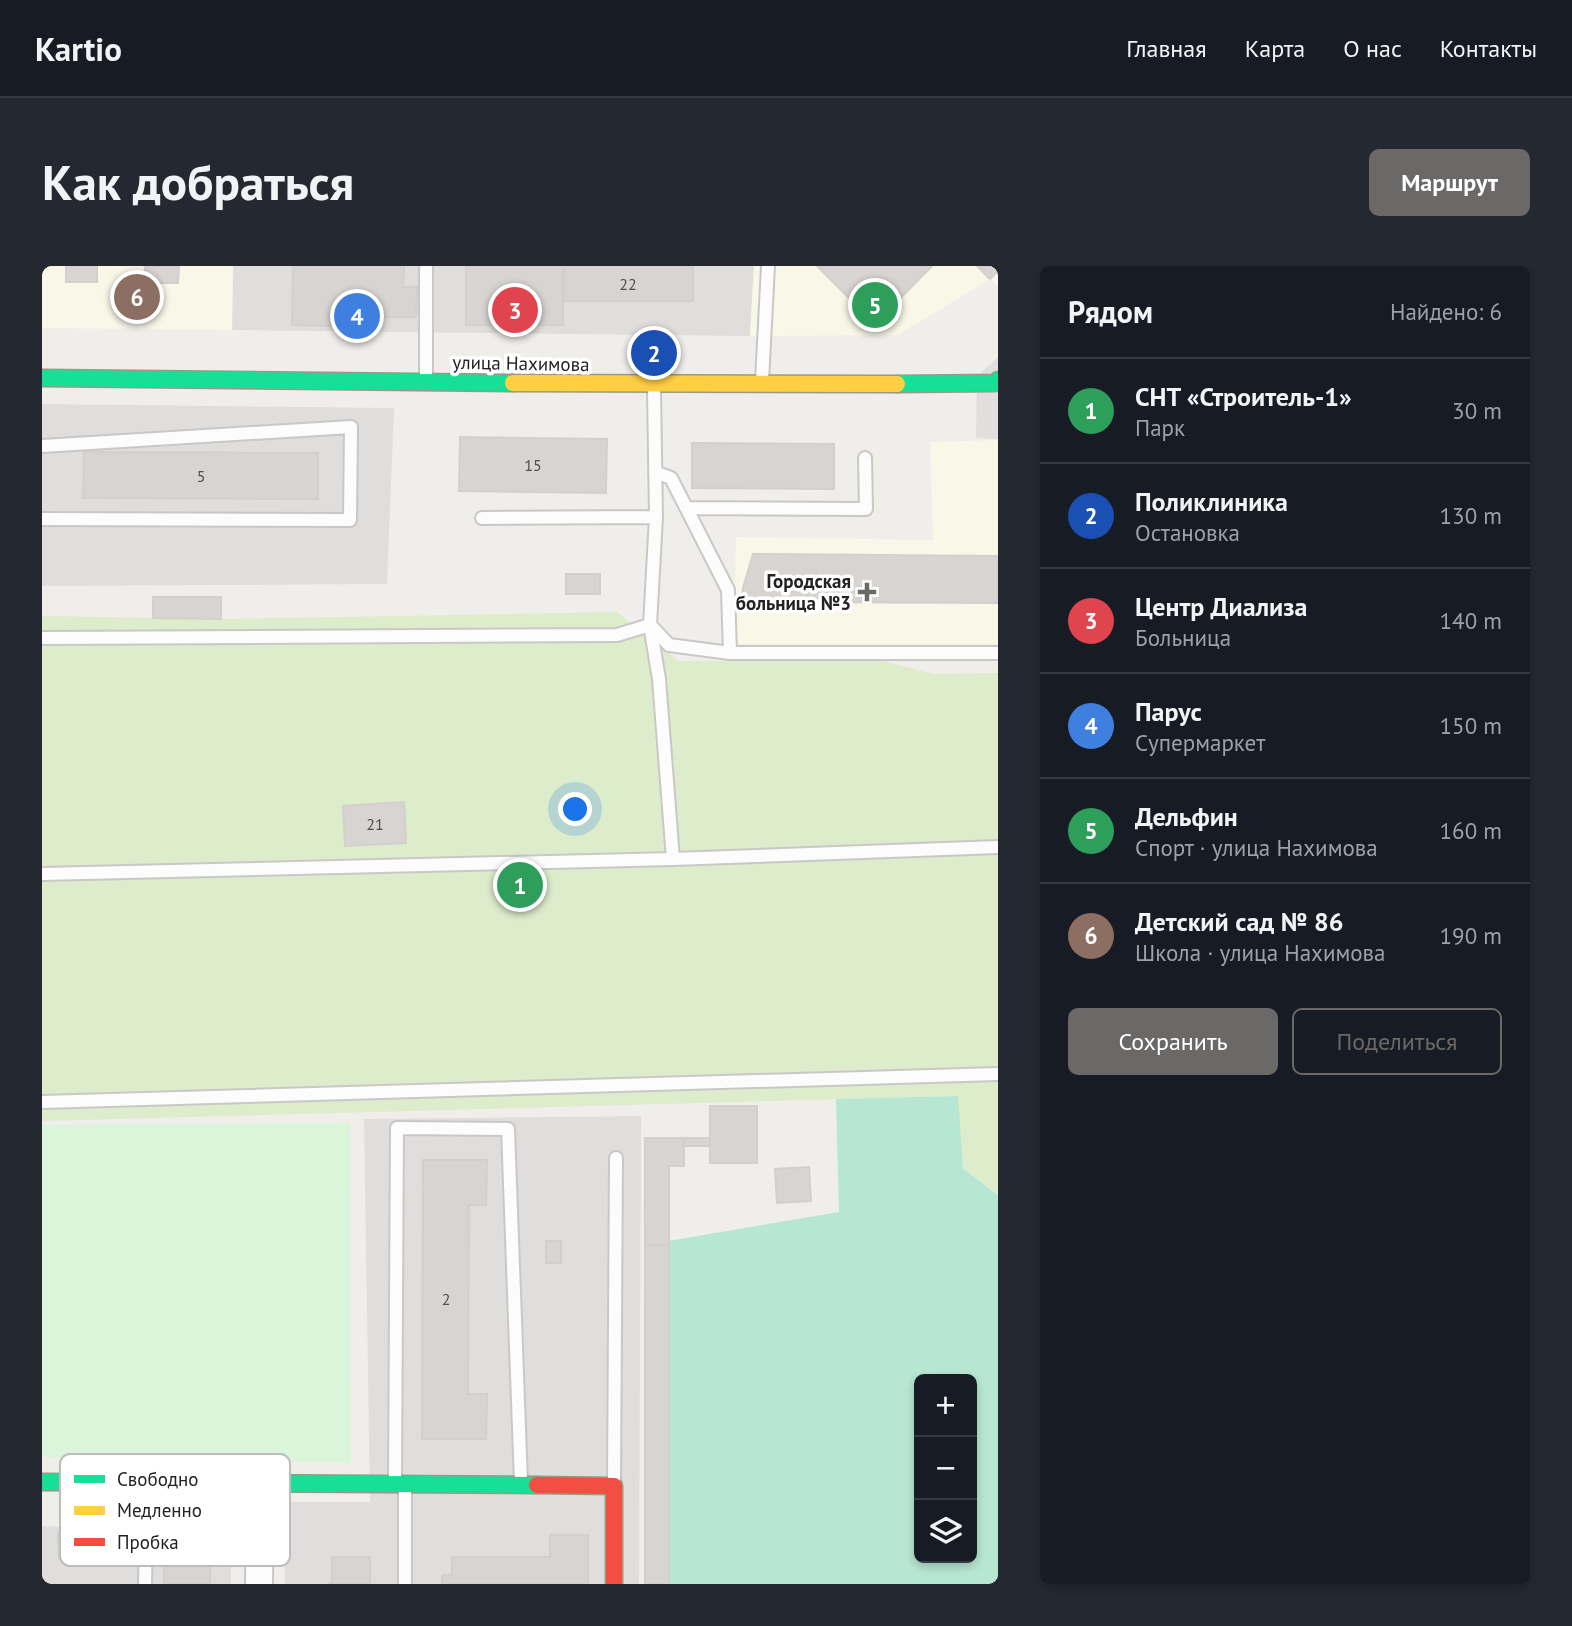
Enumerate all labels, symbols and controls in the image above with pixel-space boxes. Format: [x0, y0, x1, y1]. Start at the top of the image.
text: Kartio [35, 27, 122, 70]
text: Главная [1126, 33, 1207, 64]
text: Карта [1245, 33, 1305, 64]
text: О нас [1343, 33, 1402, 64]
text: Контакты [1440, 33, 1537, 64]
button: Маршрут [1369, 149, 1530, 216]
text: Как добраться [42, 150, 354, 214]
pin: 6 [114, 271, 160, 323]
house number: 22 [619, 274, 637, 294]
pin: 5 [852, 279, 898, 331]
pin: 3 [492, 284, 538, 336]
pin: 4 [334, 290, 380, 342]
text: Рядом [1068, 292, 1153, 331]
text: Найдено: 6 [1390, 297, 1502, 326]
pin: 2 [631, 327, 677, 379]
street label: улица Нахимова [452, 350, 590, 376]
text: СНТ «Строитель-1» [1135, 380, 1352, 413]
text: 1 [1084, 396, 1098, 425]
text: 30 m [1452, 396, 1502, 425]
text: Парк [1135, 413, 1185, 442]
house number: 15 [524, 455, 542, 475]
house number: 5 [197, 466, 205, 486]
text: Поликлиника [1135, 485, 1288, 518]
text: 2 [1084, 501, 1098, 530]
text: 130 m [1440, 501, 1502, 530]
text: Остановка [1135, 518, 1240, 547]
place label: Городская больница №3 [736, 569, 851, 615]
marker: Городская больница №3 [857, 582, 877, 602]
text: Центр Диализа [1135, 590, 1307, 623]
text: 3 [1084, 606, 1098, 635]
text: 140 m [1440, 606, 1502, 635]
text: Больница [1135, 623, 1231, 652]
text: Парус [1135, 695, 1202, 728]
text: 4 [1084, 711, 1098, 740]
text: 150 m [1440, 711, 1502, 740]
text: Супермаркет [1135, 728, 1265, 757]
your location [558, 792, 592, 826]
text: Дельфин [1135, 800, 1238, 833]
house number: 21 [366, 814, 384, 834]
text: 5 [1084, 816, 1098, 845]
text: 160 m [1440, 816, 1502, 845]
text: Спорт · улица Нахимова [1135, 833, 1378, 862]
pin: 1 [497, 859, 543, 911]
text: Детский сад № 86 [1135, 905, 1344, 938]
text: 6 [1084, 921, 1098, 950]
text: 190 m [1440, 921, 1502, 950]
text: Школа · улица Нахимова [1135, 938, 1386, 967]
button: Сохранить [1068, 1008, 1278, 1075]
button: Поделиться [1292, 1008, 1502, 1075]
house number: 2 [442, 1289, 450, 1309]
map controls [914, 1374, 977, 1563]
button: + [914, 1374, 977, 1437]
button: − [914, 1437, 977, 1500]
legend [60, 1454, 290, 1566]
text: Свободно [117, 1467, 199, 1491]
text: Медленно [117, 1498, 202, 1522]
button: layers [914, 1500, 977, 1563]
text: Пробка [117, 1530, 179, 1554]

